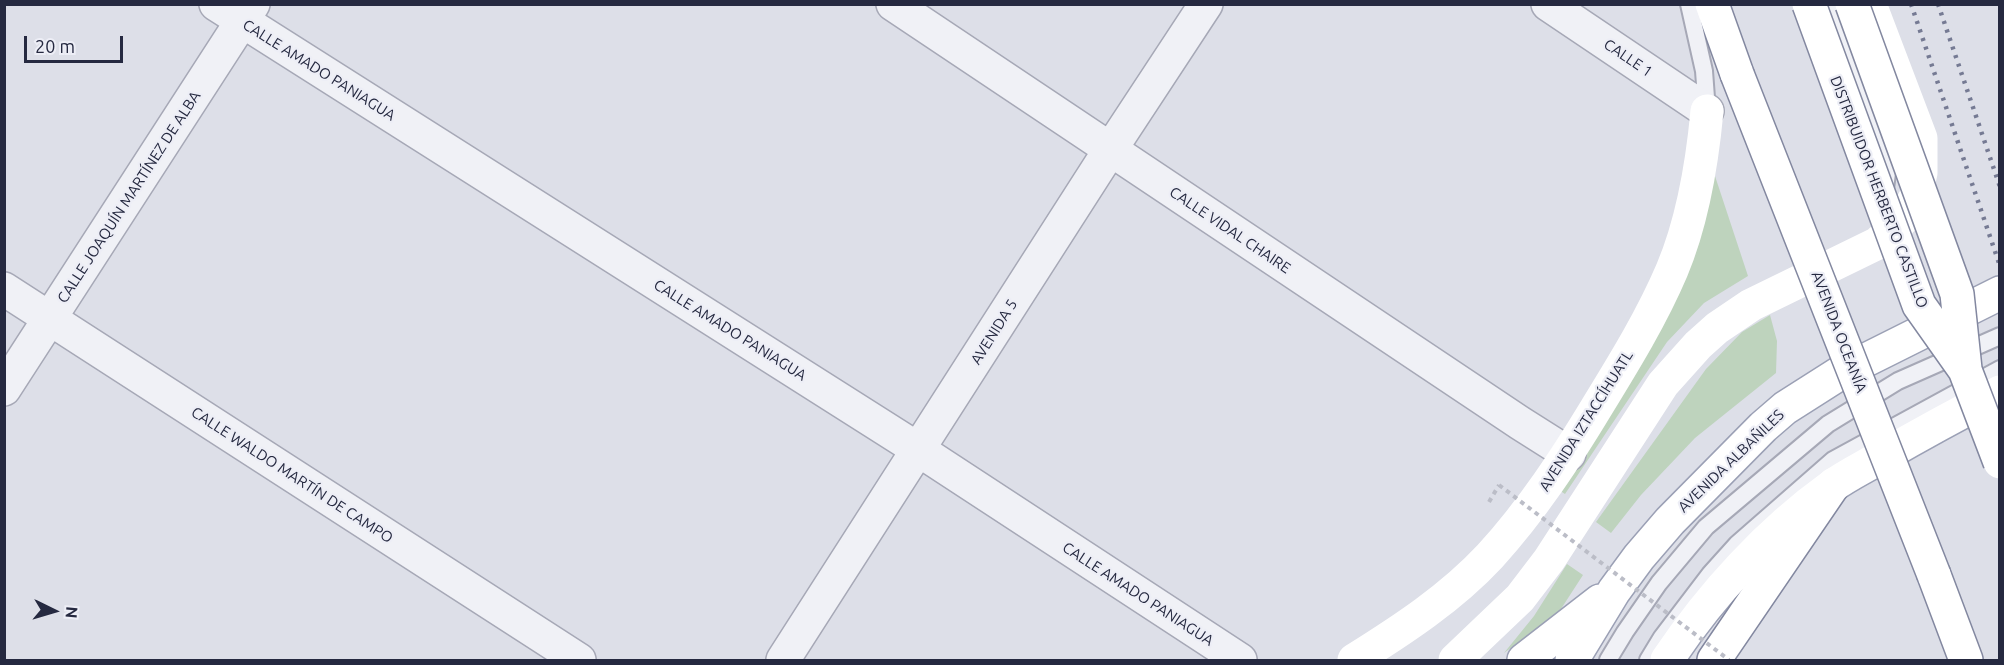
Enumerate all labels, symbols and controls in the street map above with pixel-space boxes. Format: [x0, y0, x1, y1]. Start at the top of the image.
street label: CALLE AMADO PANIAGUA [239, 16, 399, 124]
scale bar [27, 24, 126, 62]
street label: CALLE 1 [1600, 35, 1656, 81]
text: 20 m [35, 36, 75, 56]
street label: DISTRIBUIDOR HERBERTO CASTILLO [1826, 73, 1932, 311]
street label: CALLE JOAQUÍN MARTÍNEZ DE ALBA [54, 88, 204, 306]
street label: CALLE VIDAL CHAIRE [1166, 183, 1294, 277]
street label: AVENIDA OCEANÍA [1808, 269, 1870, 395]
street label: CALLE AMADO PANIAGUA [650, 276, 810, 384]
street label: AVENIDA 5 [967, 296, 1021, 368]
street label: AVENIDA IZTACCÍHUATL [1535, 347, 1637, 495]
street label: CALLE WALDO MARTÍN DE CAMPO [188, 403, 396, 547]
street label: AVENIDA ALBAÑILES [1674, 406, 1788, 516]
street label: CALLE AMADO PANIAGUA [1059, 538, 1217, 650]
north arrow [24, 581, 84, 641]
text: N [62, 606, 81, 619]

